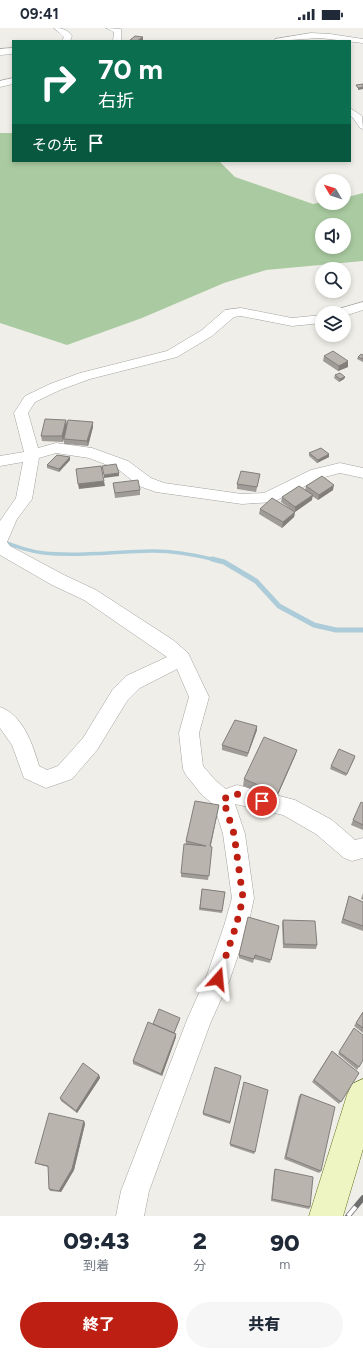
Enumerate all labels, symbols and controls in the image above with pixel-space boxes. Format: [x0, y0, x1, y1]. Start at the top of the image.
text: 09:41 [20, 5, 59, 23]
text: 70 m [98, 52, 163, 86]
icon: right [32, 56, 84, 108]
text: 右折 [98, 90, 134, 112]
icon: arrive [85, 132, 107, 154]
text: その先 [32, 136, 77, 154]
north arrow [315, 174, 351, 210]
map controls [315, 174, 351, 342]
button: sound [315, 218, 351, 254]
button: search [315, 262, 351, 298]
button: layers [315, 306, 351, 342]
pin [245, 784, 279, 818]
icon: arrive [251, 790, 273, 812]
position arrow [197, 958, 239, 1000]
text: 09:43 [63, 1226, 130, 1255]
text: 2 [193, 1226, 207, 1255]
text: 90 [270, 1228, 300, 1257]
text: m [279, 1257, 290, 1272]
text: 到着 [83, 1258, 109, 1273]
text: 分 [193, 1258, 206, 1273]
button: 終了 [20, 1302, 178, 1348]
button: 共有 [186, 1302, 343, 1348]

